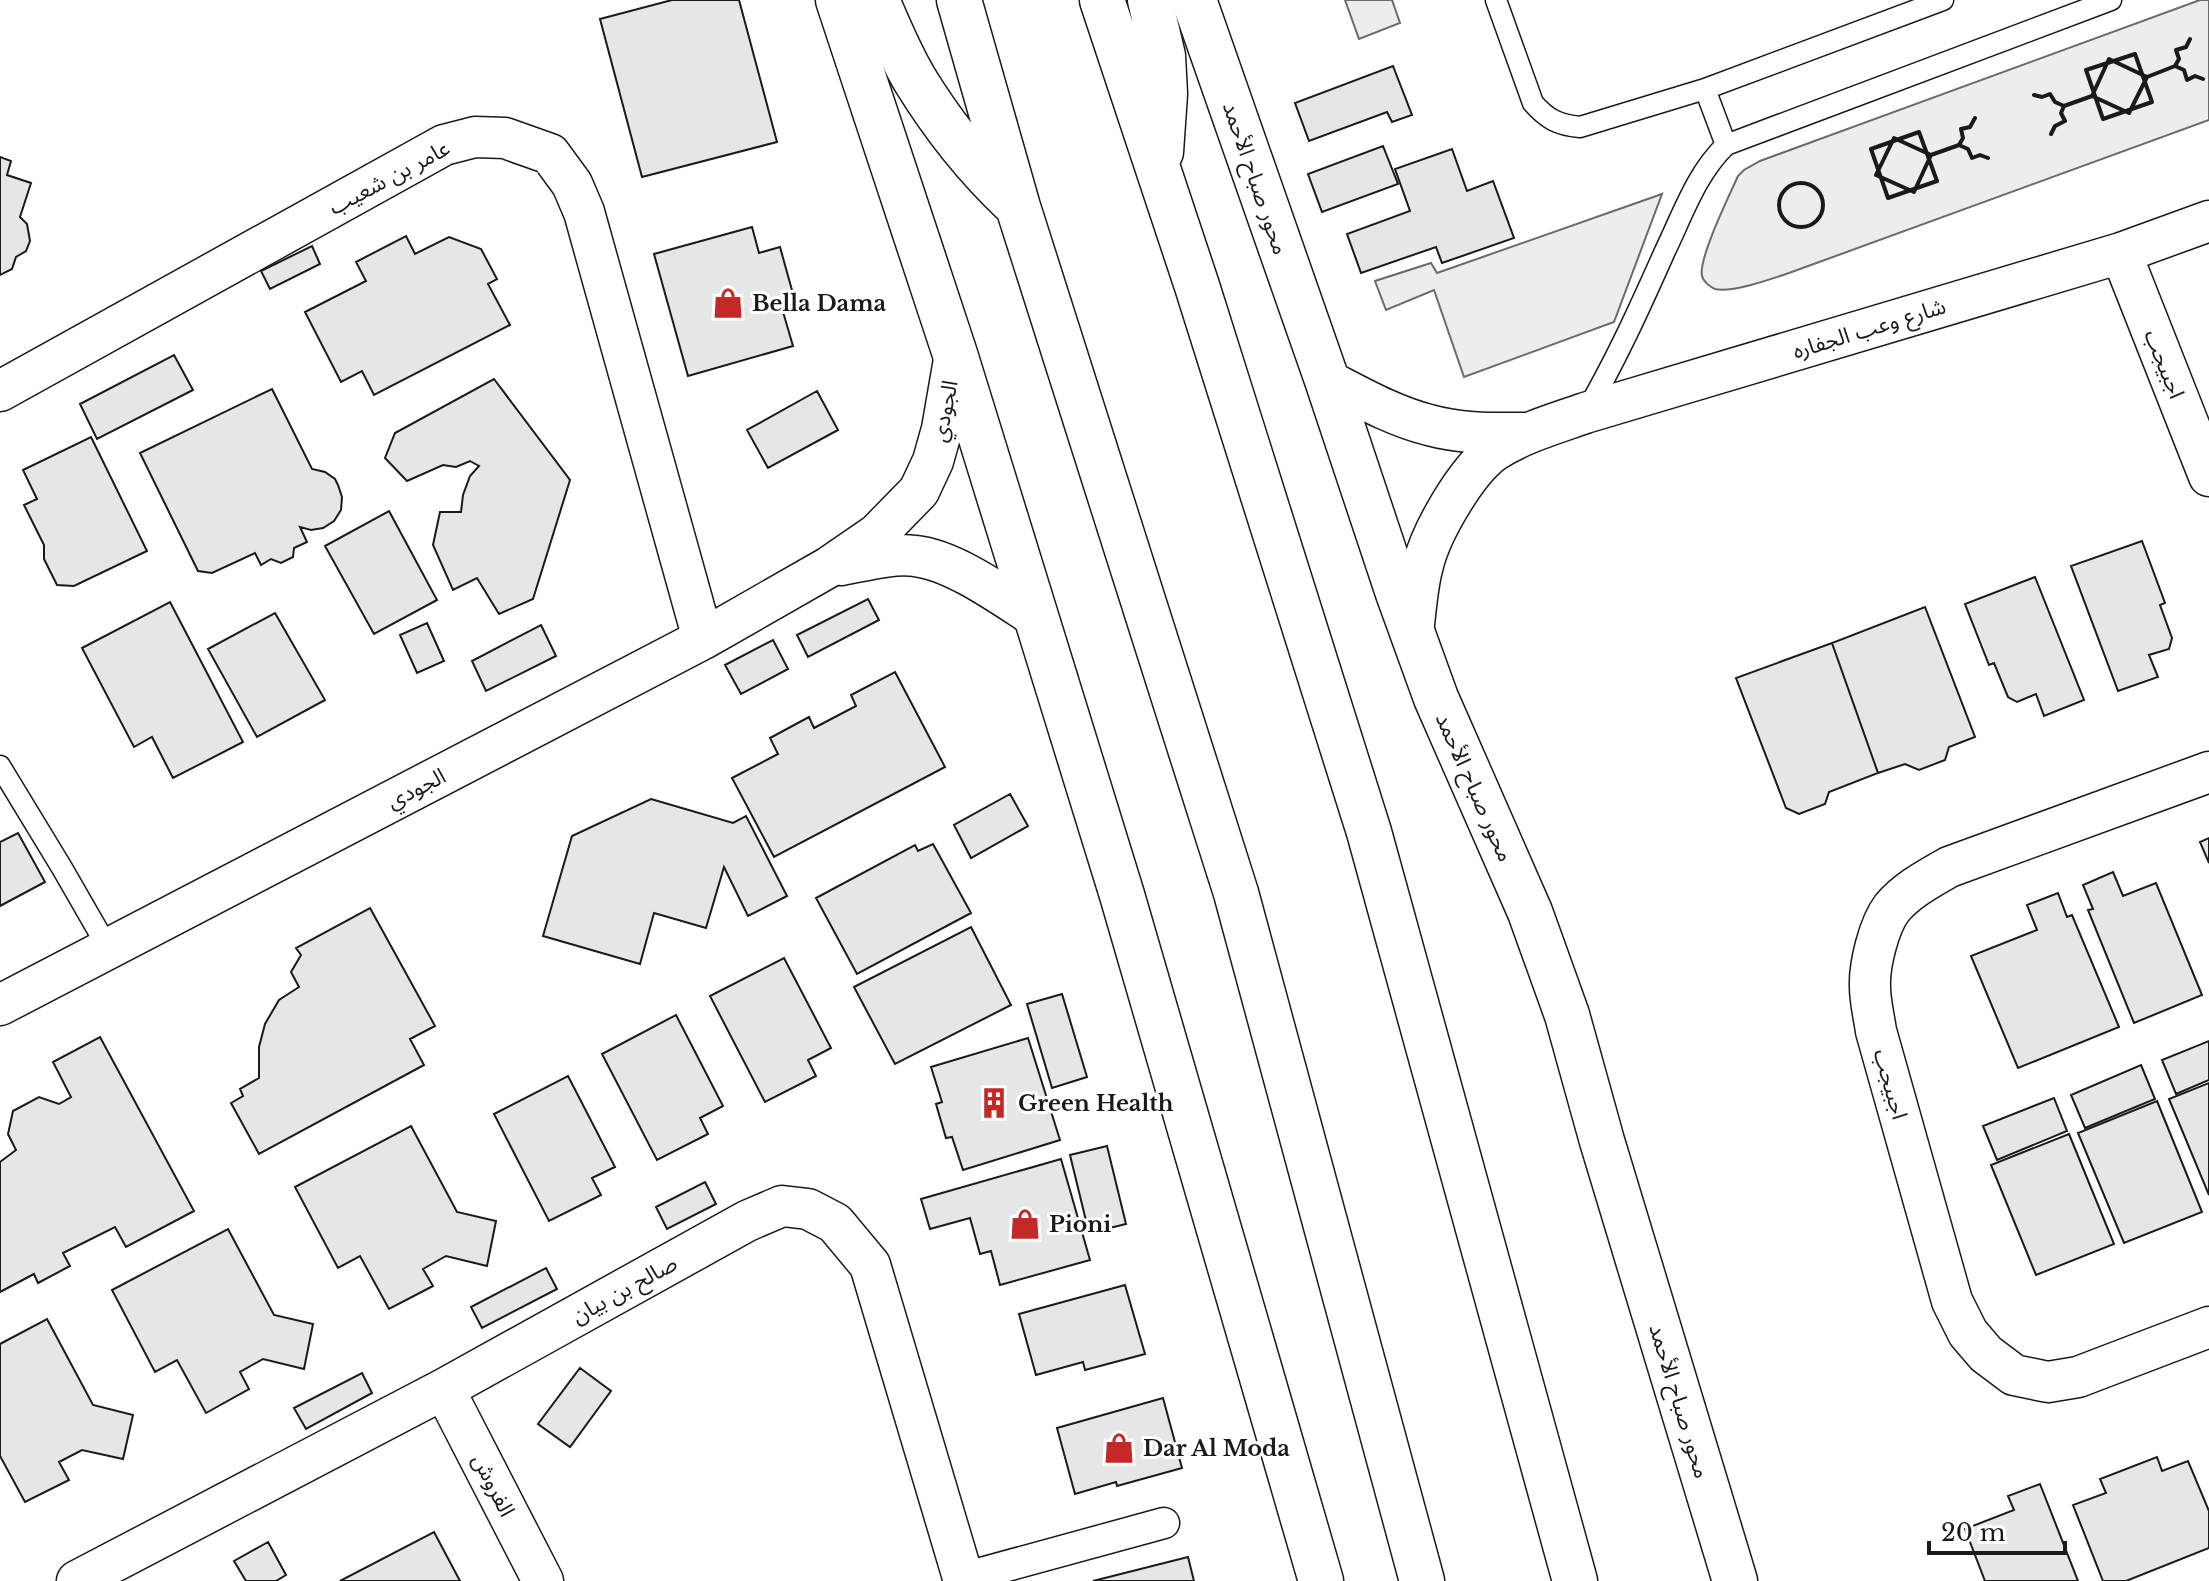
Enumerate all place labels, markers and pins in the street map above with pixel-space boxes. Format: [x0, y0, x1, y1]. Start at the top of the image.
shop icon: Bella Dama [711, 286, 745, 320]
place label: Bella Dama [752, 290, 887, 317]
building icon: Green Health [977, 1086, 1011, 1120]
place label: Green Health [1018, 1090, 1174, 1117]
shop icon: Pioni [1008, 1207, 1042, 1241]
place label: Pioni [1049, 1211, 1111, 1238]
shop icon: Dar Al Moda [1102, 1431, 1136, 1465]
place label: Dar Al Moda [1143, 1435, 1290, 1462]

